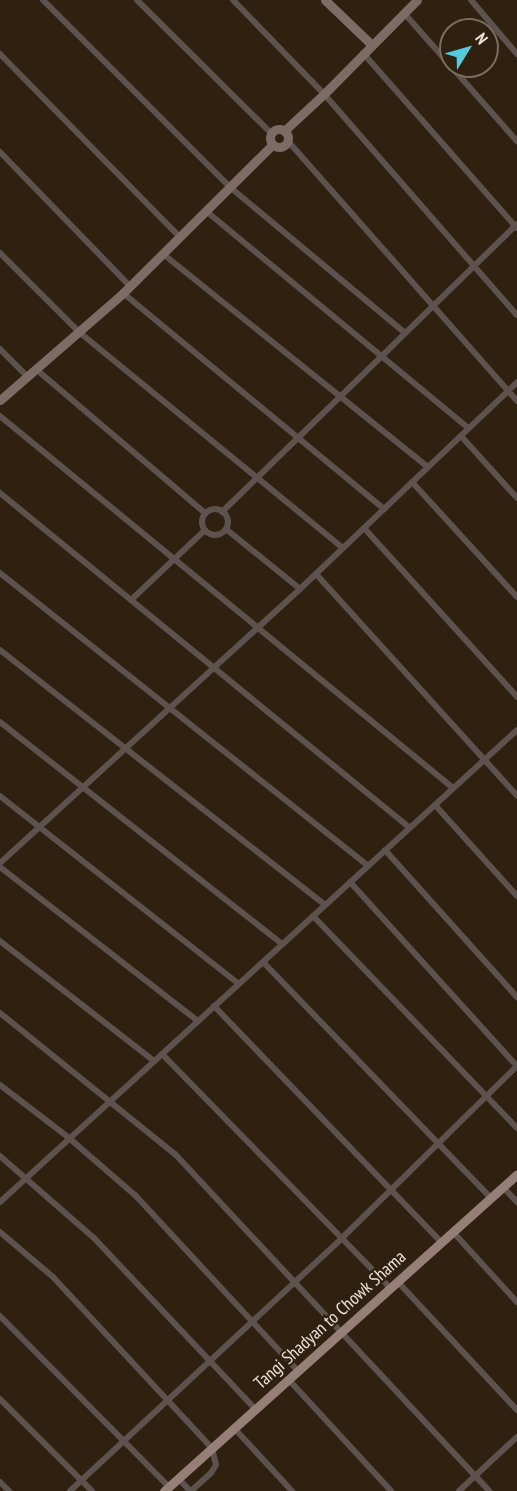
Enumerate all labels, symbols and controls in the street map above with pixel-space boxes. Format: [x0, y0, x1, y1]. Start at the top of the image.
north arrow [439, 18, 499, 78]
text: N [471, 29, 492, 48]
street label: Tangi Shadyan to Chowk Shama [250, 1246, 410, 1394]

